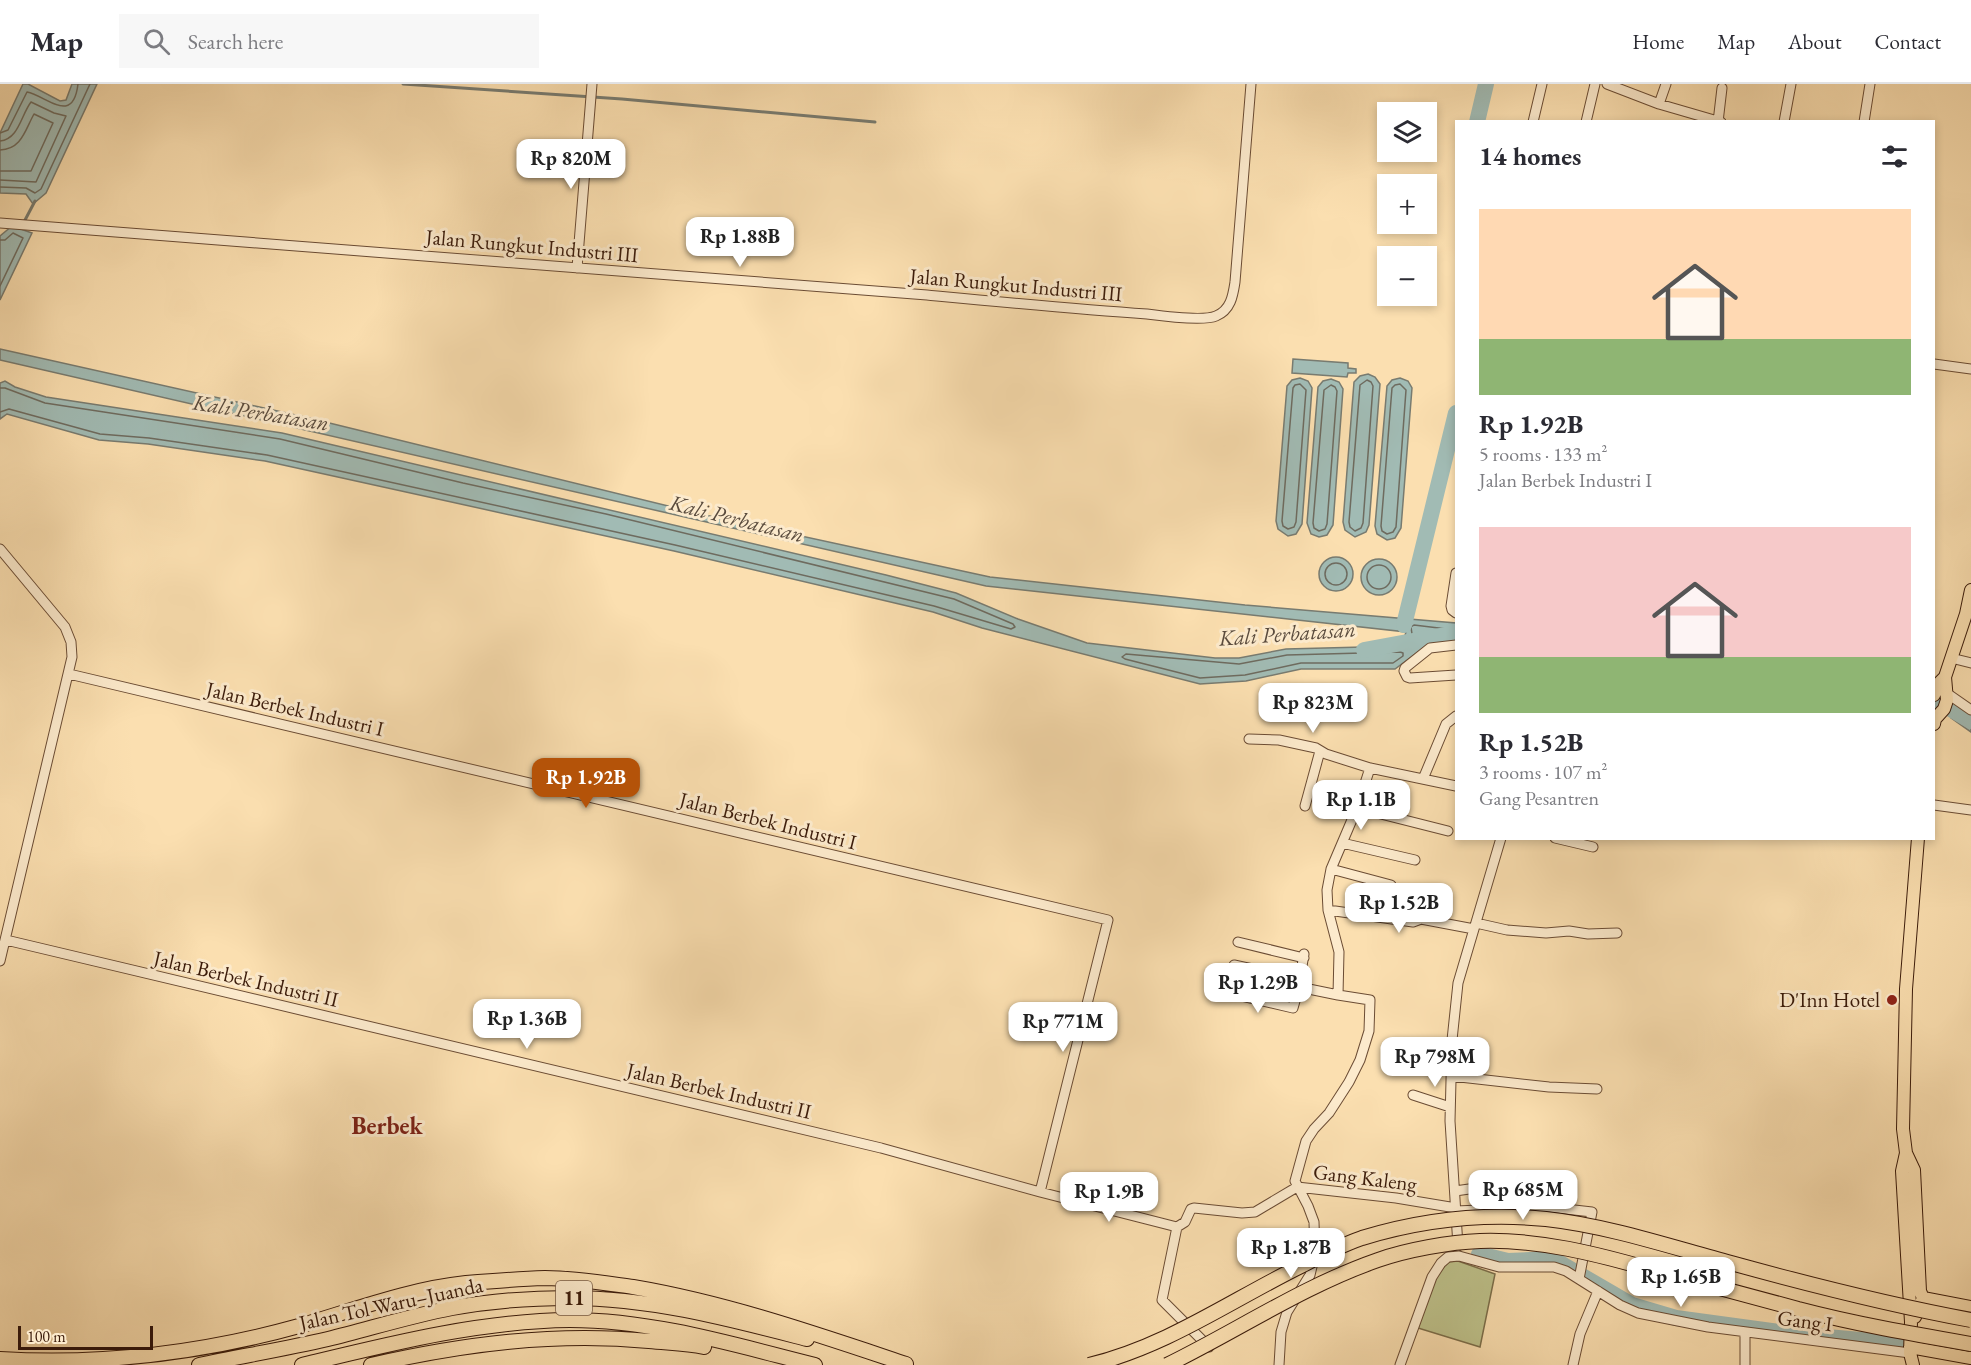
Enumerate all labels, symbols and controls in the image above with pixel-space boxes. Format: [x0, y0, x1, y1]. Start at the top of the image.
search box [119, 14, 539, 68]
text: Map [30, 23, 83, 59]
icon: search [140, 25, 173, 58]
text: Search here [188, 27, 283, 56]
text: Home [1632, 28, 1684, 55]
text: Map [1717, 28, 1755, 55]
text: About [1788, 28, 1841, 55]
text: Contact [1874, 28, 1941, 55]
map controls [1377, 102, 1437, 306]
button: layers [1377, 102, 1437, 162]
pin: Rp 820M [516, 139, 626, 190]
text: 14 homes [1479, 139, 1581, 173]
icon: filters [1878, 140, 1911, 173]
text: Rp 820M [530, 145, 612, 171]
button: + [1377, 174, 1437, 234]
pin: Rp 1.88B [678, 217, 802, 268]
street label: Jalan Rungkut Industri III [423, 223, 639, 268]
text: Rp 1.88B [700, 223, 780, 249]
button: − [1377, 246, 1437, 306]
icon: home [1641, 248, 1749, 356]
street label: Jalan Rungkut Industri III [907, 262, 1123, 307]
water label: Kali Perbatasan [190, 387, 331, 438]
text: Rp 1.92B [1479, 407, 1583, 441]
text: 5 rooms · 133 m² [1479, 441, 1607, 467]
text: Jalan Berbek Industri I [1479, 467, 1652, 493]
water label: Kali Perbatasan [666, 488, 807, 549]
icon: home [1641, 566, 1749, 674]
water label: Kali Perbatasan [1217, 614, 1356, 653]
street label: Jalan Berbek Industri I [202, 674, 387, 742]
pin: Rp 823M [1258, 683, 1368, 734]
text: Rp 823M [1272, 689, 1354, 715]
text: Rp 1.52B [1479, 725, 1583, 759]
pin: Rp 1.92B [524, 758, 648, 809]
text: 3 rooms · 107 m² [1479, 759, 1607, 785]
text: Rp 1.92B [546, 764, 626, 790]
pin: Rp 1.1B [1306, 780, 1416, 831]
street label: Jalan Berbek Industri I [675, 785, 859, 856]
text: Gang Pesantren [1479, 785, 1599, 811]
text: Rp 1.1B [1326, 786, 1396, 812]
pin: Rp 1.52B [1337, 883, 1461, 934]
text: Rp 1.52B [1359, 889, 1439, 915]
street label: Jalan Berbek Industri II [149, 944, 341, 1013]
pin: Rp 1.29B [1196, 963, 1320, 1014]
text: Rp 1.29B [1218, 969, 1298, 995]
place label: D'Inn Hotel [1779, 986, 1880, 1013]
marker: D'Inn Hotel [1885, 993, 1899, 1007]
pin: Rp 1.36B [465, 999, 589, 1050]
pin: Rp 771M [1008, 1002, 1118, 1053]
text: Rp 1.36B [487, 1005, 567, 1031]
text: Rp 771M [1022, 1008, 1104, 1034]
pin: Rp 798M [1380, 1037, 1490, 1088]
text: Rp 798M [1394, 1043, 1476, 1069]
street label: Jalan Berbek Industri II [622, 1056, 814, 1125]
district label: Berbek [351, 1110, 423, 1141]
street label: Gang Kaleng [1312, 1158, 1419, 1197]
pin: Rp 685M [1468, 1170, 1578, 1221]
pin: Rp 1.9B [1054, 1172, 1164, 1223]
text: Rp 685M [1482, 1176, 1564, 1202]
text: Rp 1.9B [1074, 1178, 1144, 1204]
pin: Rp 1.87B [1229, 1228, 1353, 1279]
text: Rp 1.87B [1251, 1234, 1331, 1260]
pin: Rp 1.65B [1619, 1257, 1743, 1308]
text: Rp 1.65B [1641, 1263, 1721, 1289]
street label: Jalan Tol Waru–Juanda [295, 1271, 486, 1337]
road number: 11 [556, 1281, 592, 1315]
street label: Gang I [1776, 1304, 1834, 1337]
scale bar [18, 1323, 153, 1350]
text: 100 m [27, 1326, 66, 1347]

